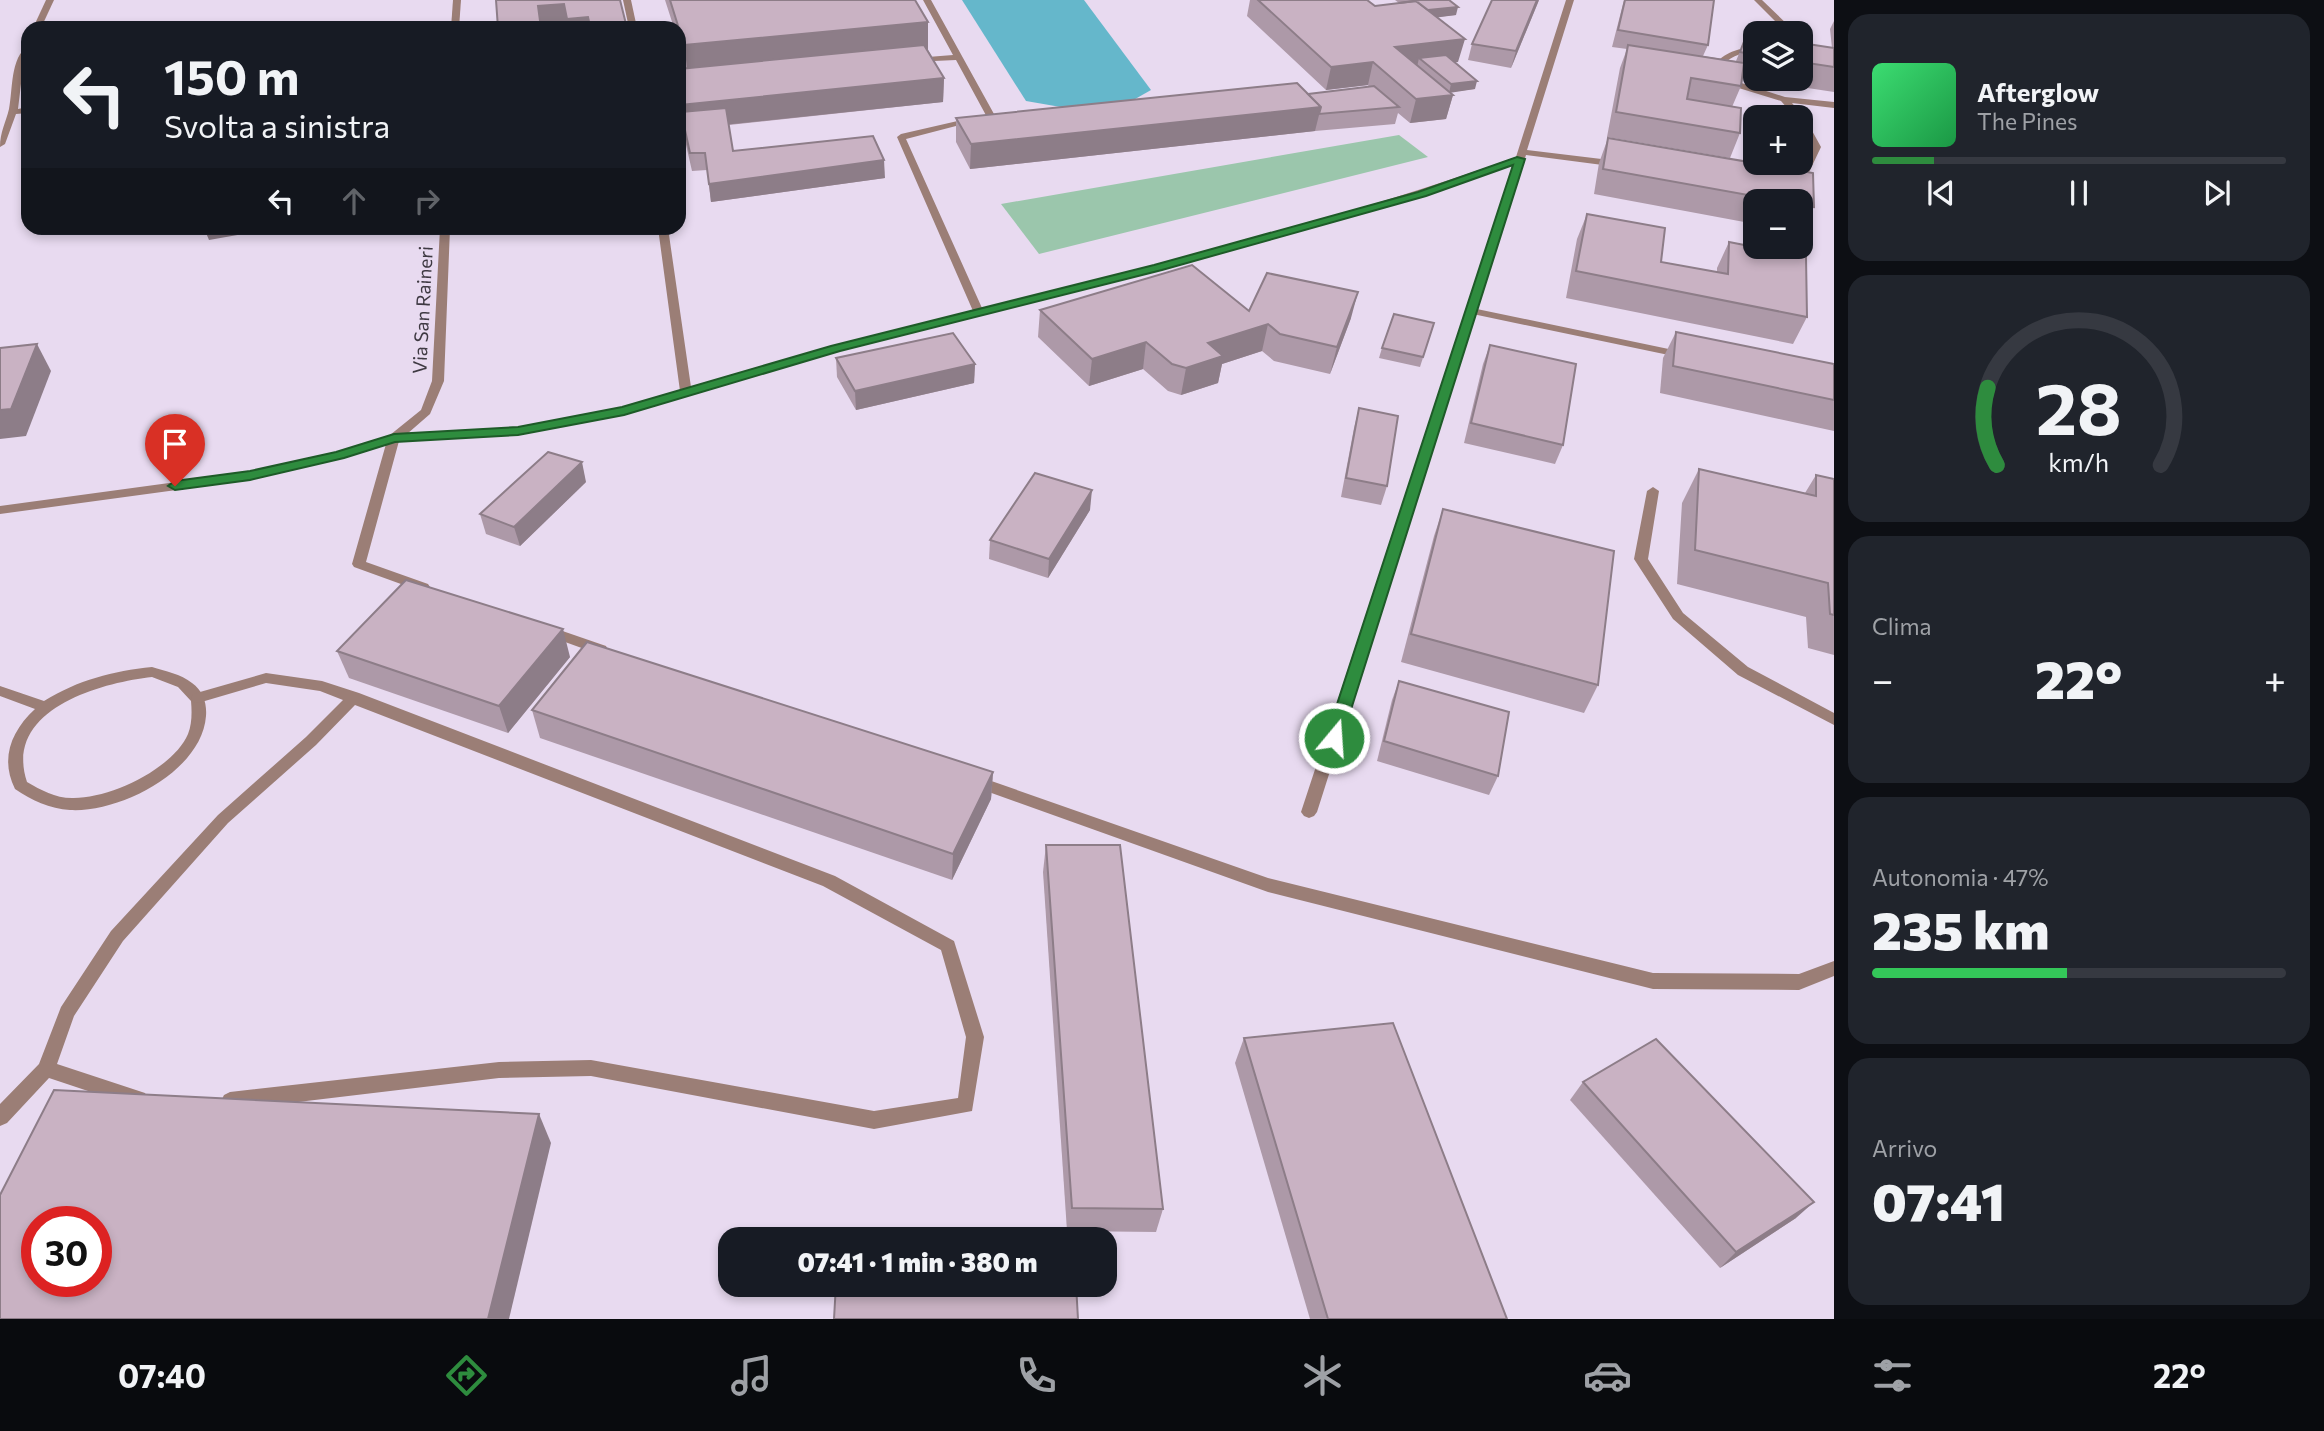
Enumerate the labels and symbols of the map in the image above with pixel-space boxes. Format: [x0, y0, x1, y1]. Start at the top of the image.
street label: Via San Raineri [407, 245, 437, 375]
pin [145, 414, 205, 486]
position arrow [1297, 701, 1371, 775]
speed limit sign: 30 [21, 1206, 112, 1297]

